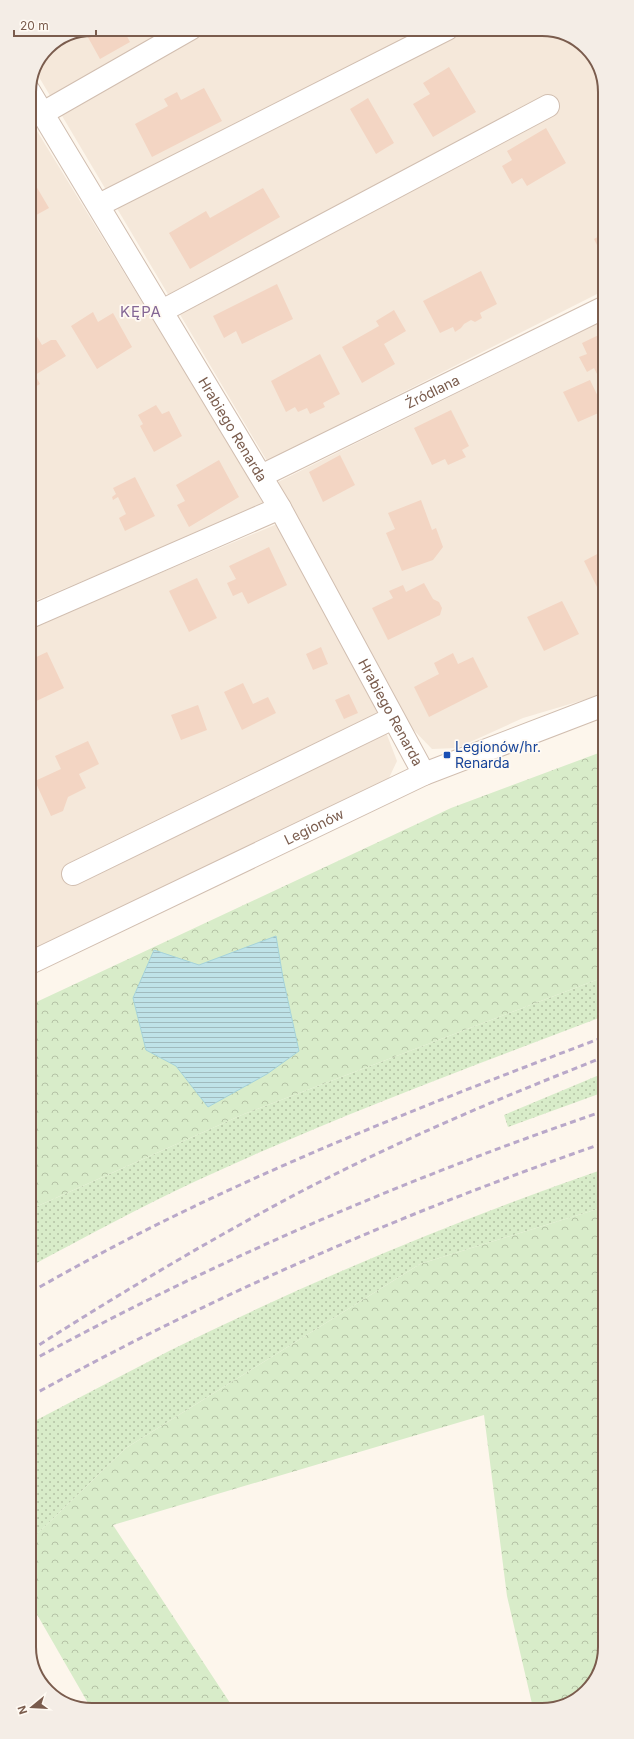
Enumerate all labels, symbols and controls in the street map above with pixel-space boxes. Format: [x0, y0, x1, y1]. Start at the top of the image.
scale bar [14, 12, 96, 38]
text: 20 m [20, 18, 49, 33]
district label: KĘPA [120, 302, 162, 321]
street label: Źródlana [402, 371, 462, 412]
street label: Hrabiego Renarda [195, 374, 271, 485]
street label: Hrabiego Renarda [355, 656, 427, 769]
place label: Legionów/hr. Renarda [455, 738, 541, 771]
marker: Legionów/hr. Renarda [442, 750, 452, 760]
street label: Legionów [281, 805, 347, 848]
north arrow [12, 1687, 52, 1727]
text: N [15, 1704, 30, 1716]

